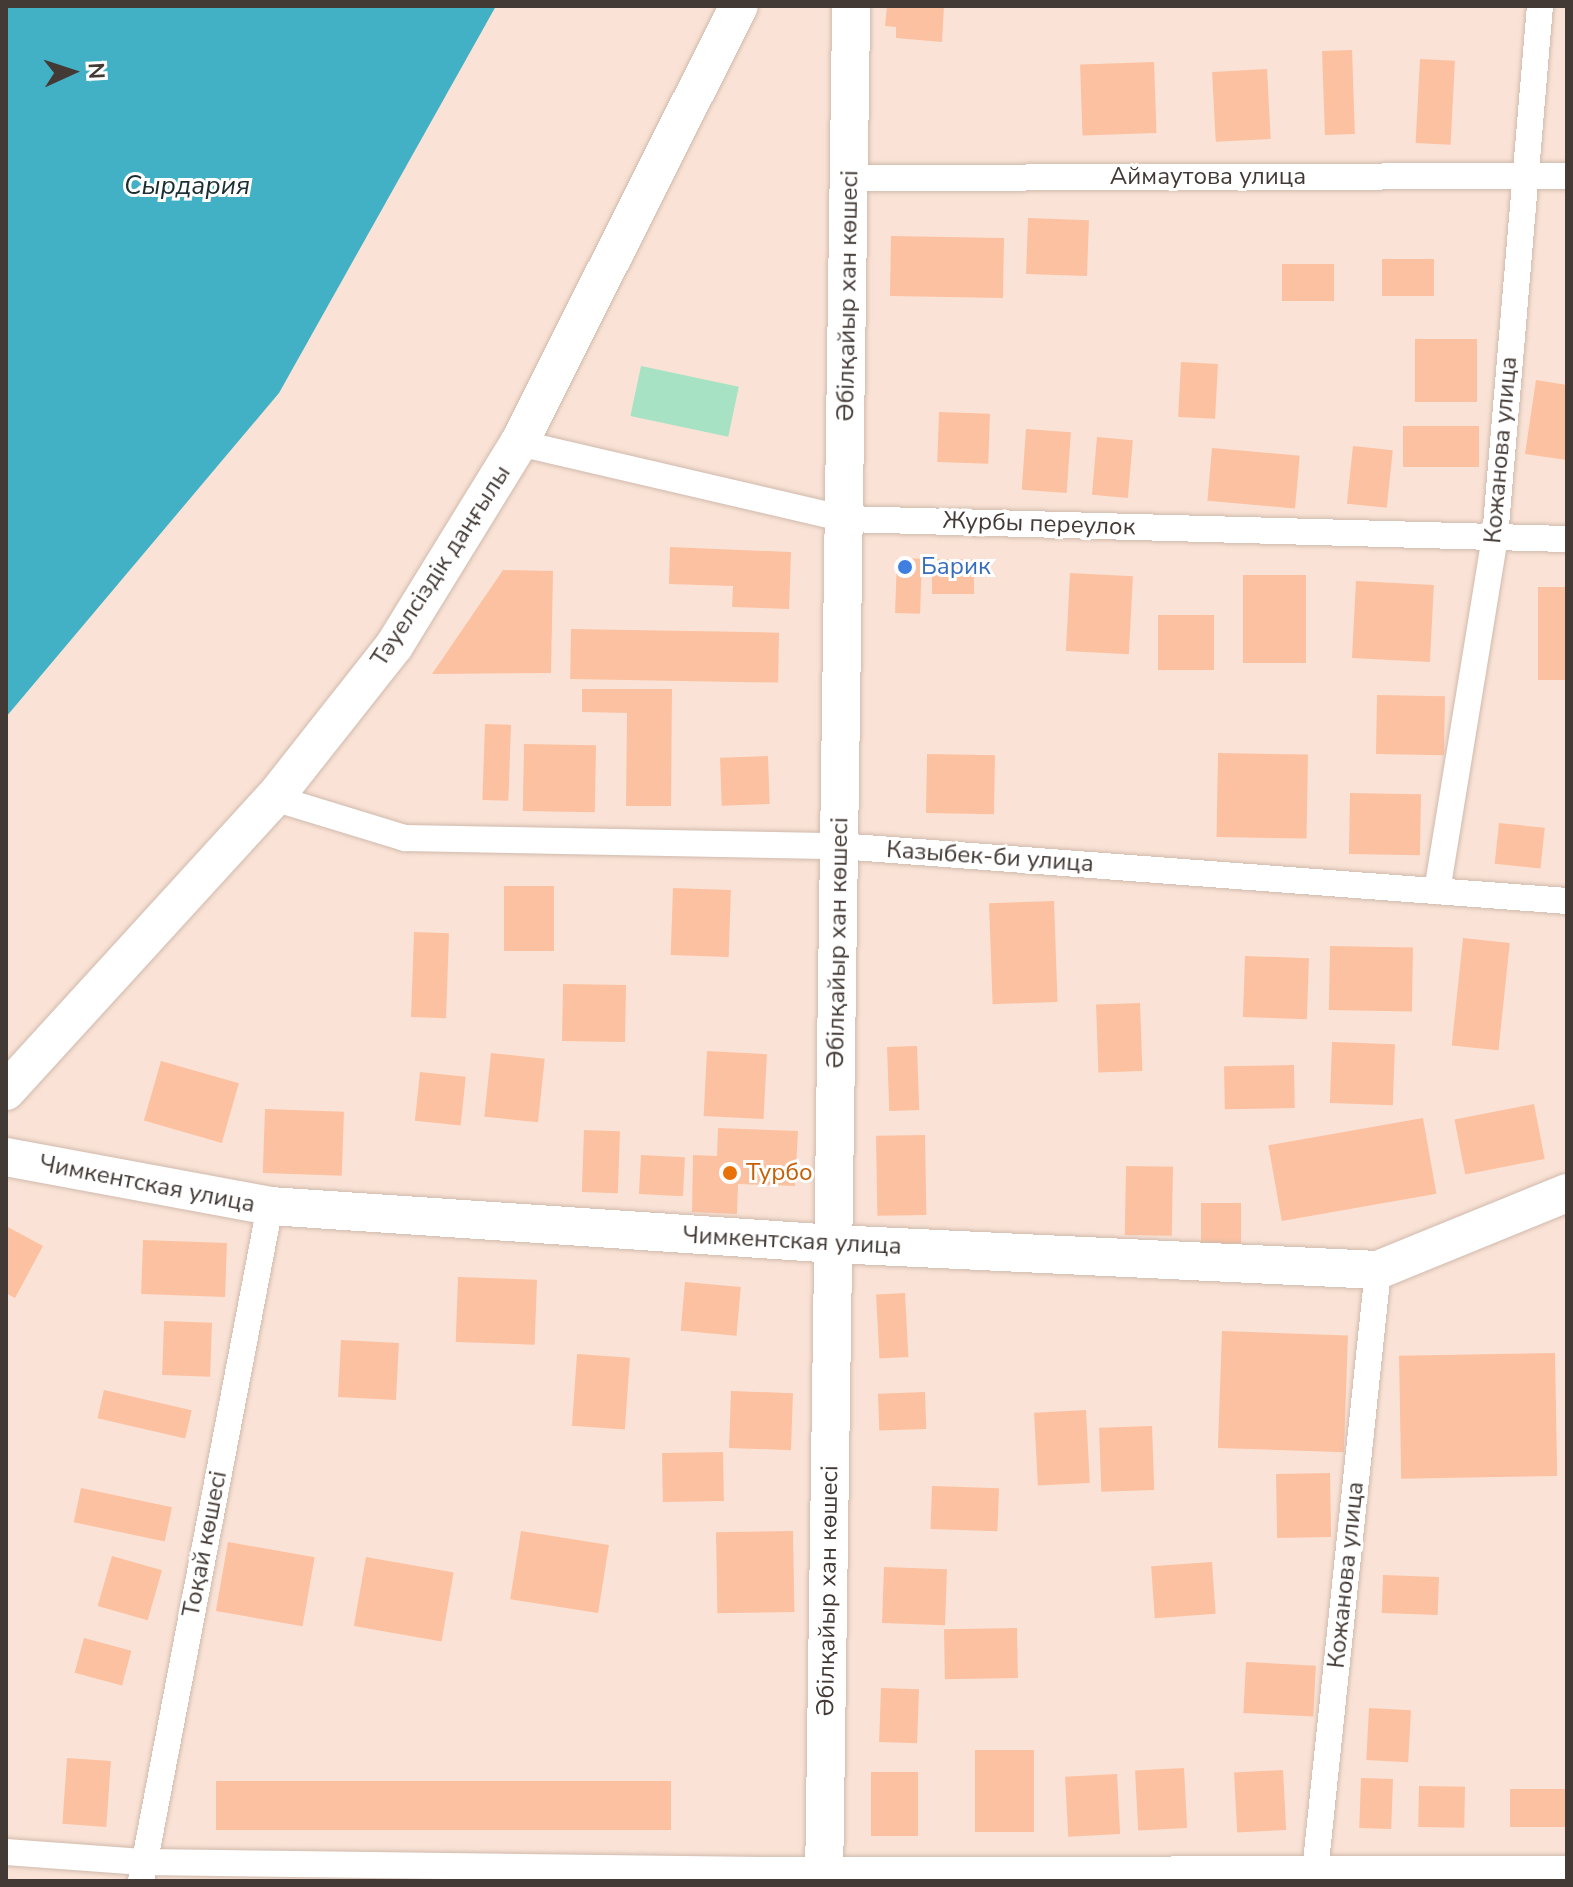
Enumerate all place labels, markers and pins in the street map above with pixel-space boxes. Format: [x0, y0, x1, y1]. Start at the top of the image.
place label: Барик [921, 553, 991, 581]
marker: Барик [896, 558, 914, 576]
place label: Турбо [746, 1159, 813, 1187]
marker: Турбо [721, 1164, 739, 1182]

